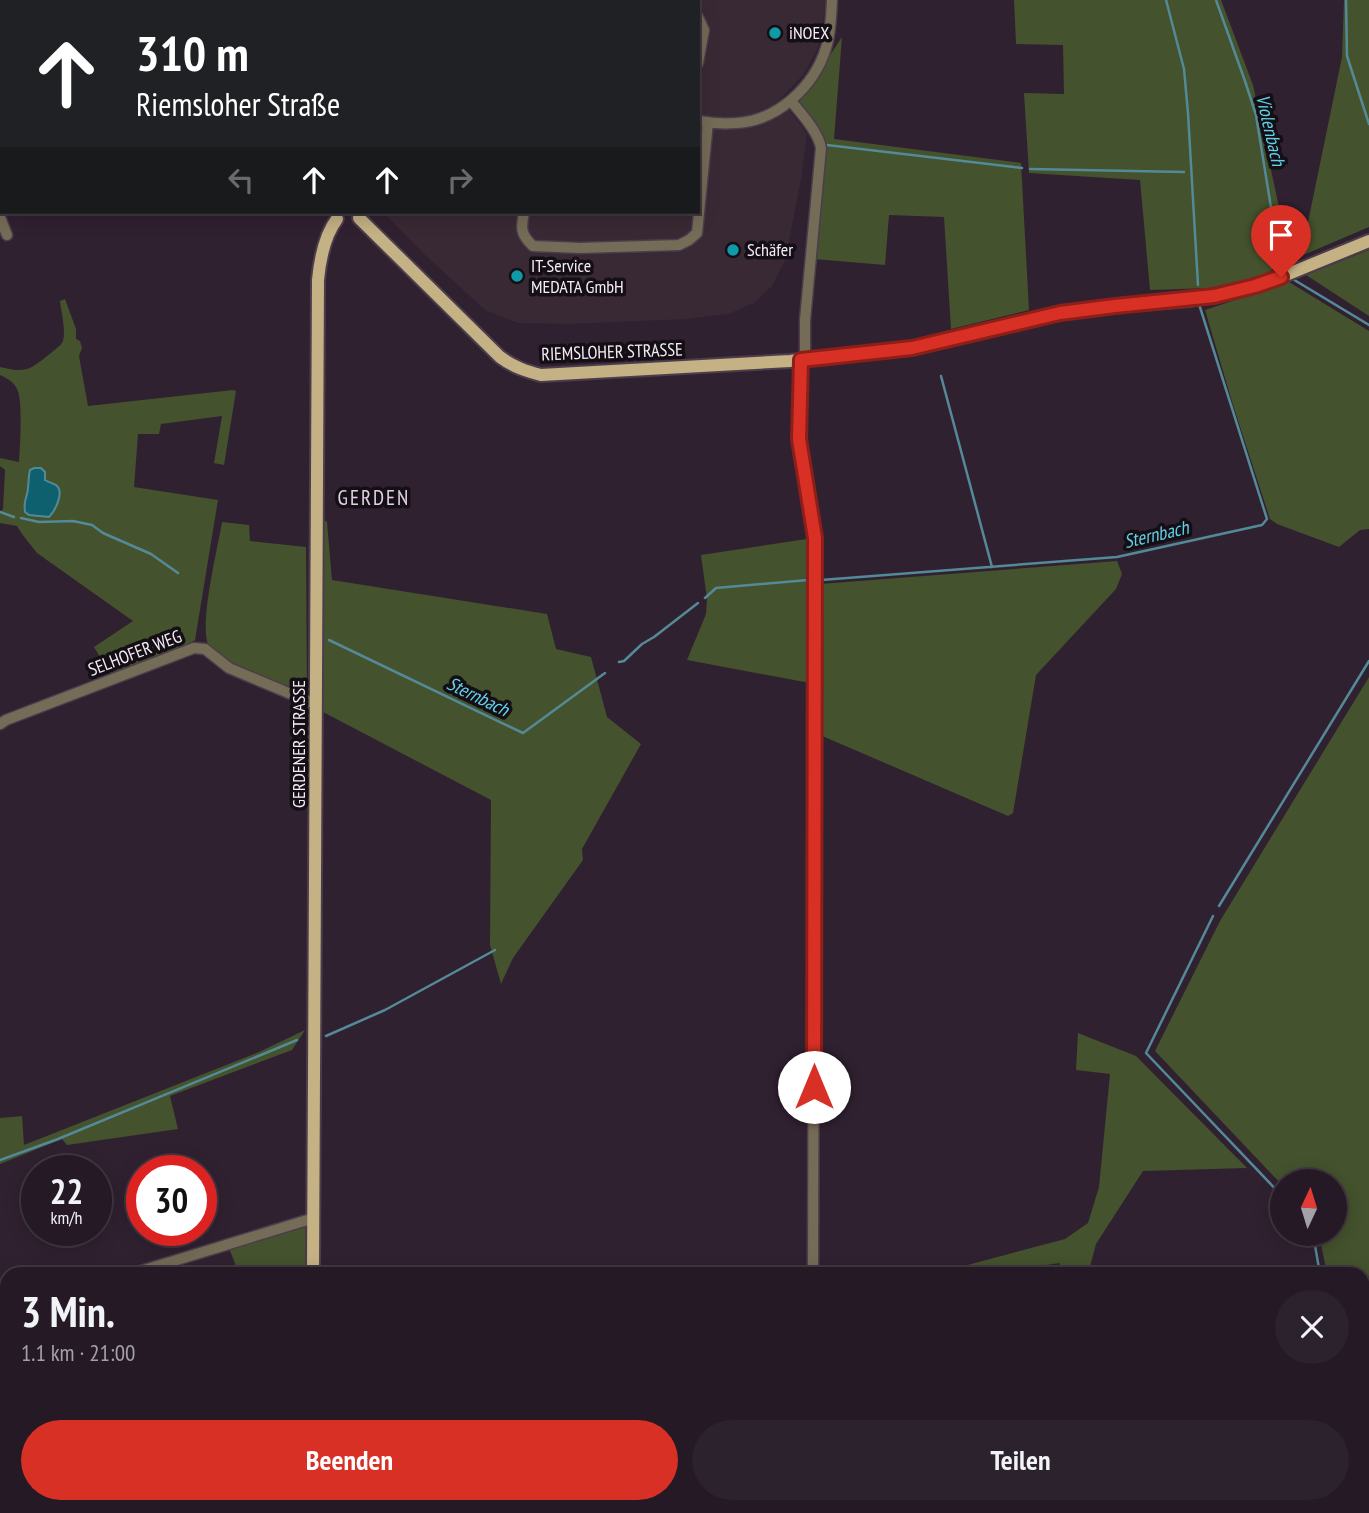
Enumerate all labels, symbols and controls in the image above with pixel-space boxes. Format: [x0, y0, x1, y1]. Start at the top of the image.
text: 310 m [136, 21, 249, 85]
place label: iNOEX [789, 21, 829, 44]
marker: iNOEX [767, 25, 783, 41]
icon: ahead [21, 28, 112, 119]
text: Riemsloher Straße [136, 83, 340, 125]
water label: Violenbach [1251, 92, 1291, 170]
icon: left [222, 161, 260, 199]
icon: ahead [295, 161, 333, 199]
icon: ahead [368, 161, 406, 199]
icon: right [441, 161, 479, 199]
pin [1251, 205, 1311, 277]
icon: arrive [1262, 216, 1300, 254]
place label: Schäfer [747, 238, 793, 261]
marker: Schäfer [725, 242, 741, 258]
place label: IT-Service MEDATA GmbH [531, 254, 624, 298]
marker: IT-Service MEDATA GmbH [509, 268, 525, 284]
street label: RIEMSLOHER STRASSE [541, 338, 683, 365]
district label: GERDEN [338, 484, 410, 511]
water label: Sternbach [1121, 515, 1192, 553]
street label: SELHOFER WEG [85, 624, 185, 681]
water label: Sternbach [443, 671, 514, 722]
street label: GERDENER STRASSE [287, 680, 310, 808]
position arrow [777, 1050, 851, 1124]
speed limit sign: 30 [126, 1155, 217, 1246]
text: 22 [50, 1168, 83, 1214]
north arrow [1270, 1169, 1348, 1246]
map controls [1270, 1169, 1347, 1246]
text: km/h [51, 1206, 82, 1229]
text: 3 Min. [21, 1284, 115, 1339]
button: close [1275, 1290, 1349, 1364]
text: 1.1 km · 21:00 [21, 1338, 135, 1367]
button: Beenden [21, 1420, 678, 1500]
button: Teilen [692, 1420, 1349, 1500]

